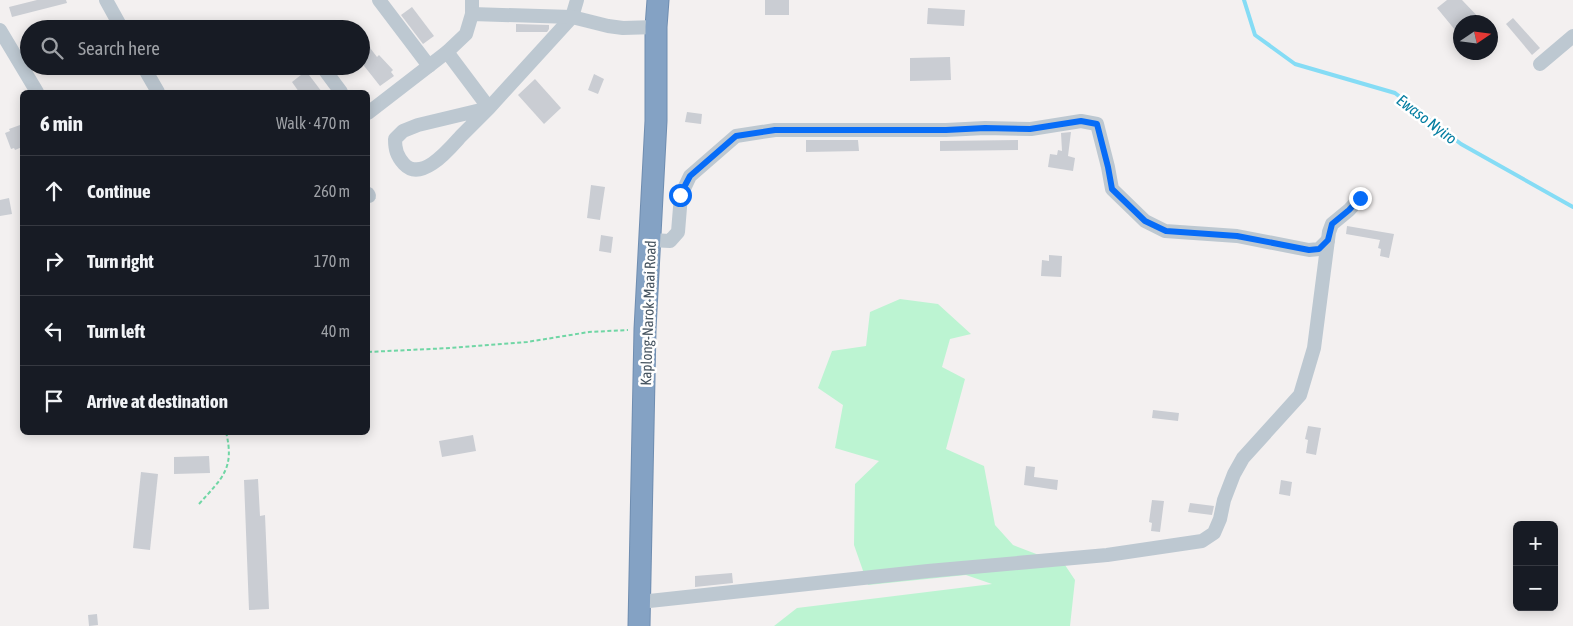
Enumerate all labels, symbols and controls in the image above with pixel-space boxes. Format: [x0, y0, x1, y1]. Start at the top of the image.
north arrow [1453, 15, 1498, 60]
search box [20, 20, 370, 75]
icon: search [38, 34, 66, 62]
text: Search here [78, 37, 160, 59]
water label: Ewaso Nyiro [1393, 91, 1461, 148]
text: 6 min [40, 111, 83, 135]
text: Walk · 470 m [276, 114, 350, 132]
icon: ahead [40, 177, 68, 205]
text: Continue [87, 180, 151, 202]
text: 260 m [314, 182, 350, 200]
route start [669, 184, 692, 207]
route end [1349, 187, 1372, 210]
street label: Kaplong-Narok-Maai Road [637, 240, 659, 386]
icon: right [40, 247, 68, 275]
text: Turn right [87, 250, 154, 272]
text: 170 m [314, 252, 350, 270]
icon: left [40, 317, 68, 345]
text: Turn left [87, 320, 145, 342]
text: 40 m [321, 322, 350, 340]
icon: arrive [40, 387, 68, 415]
text: Arrive at destination [87, 390, 228, 412]
map controls [1513, 521, 1558, 611]
button: + [1513, 521, 1558, 566]
button: − [1513, 566, 1558, 611]

